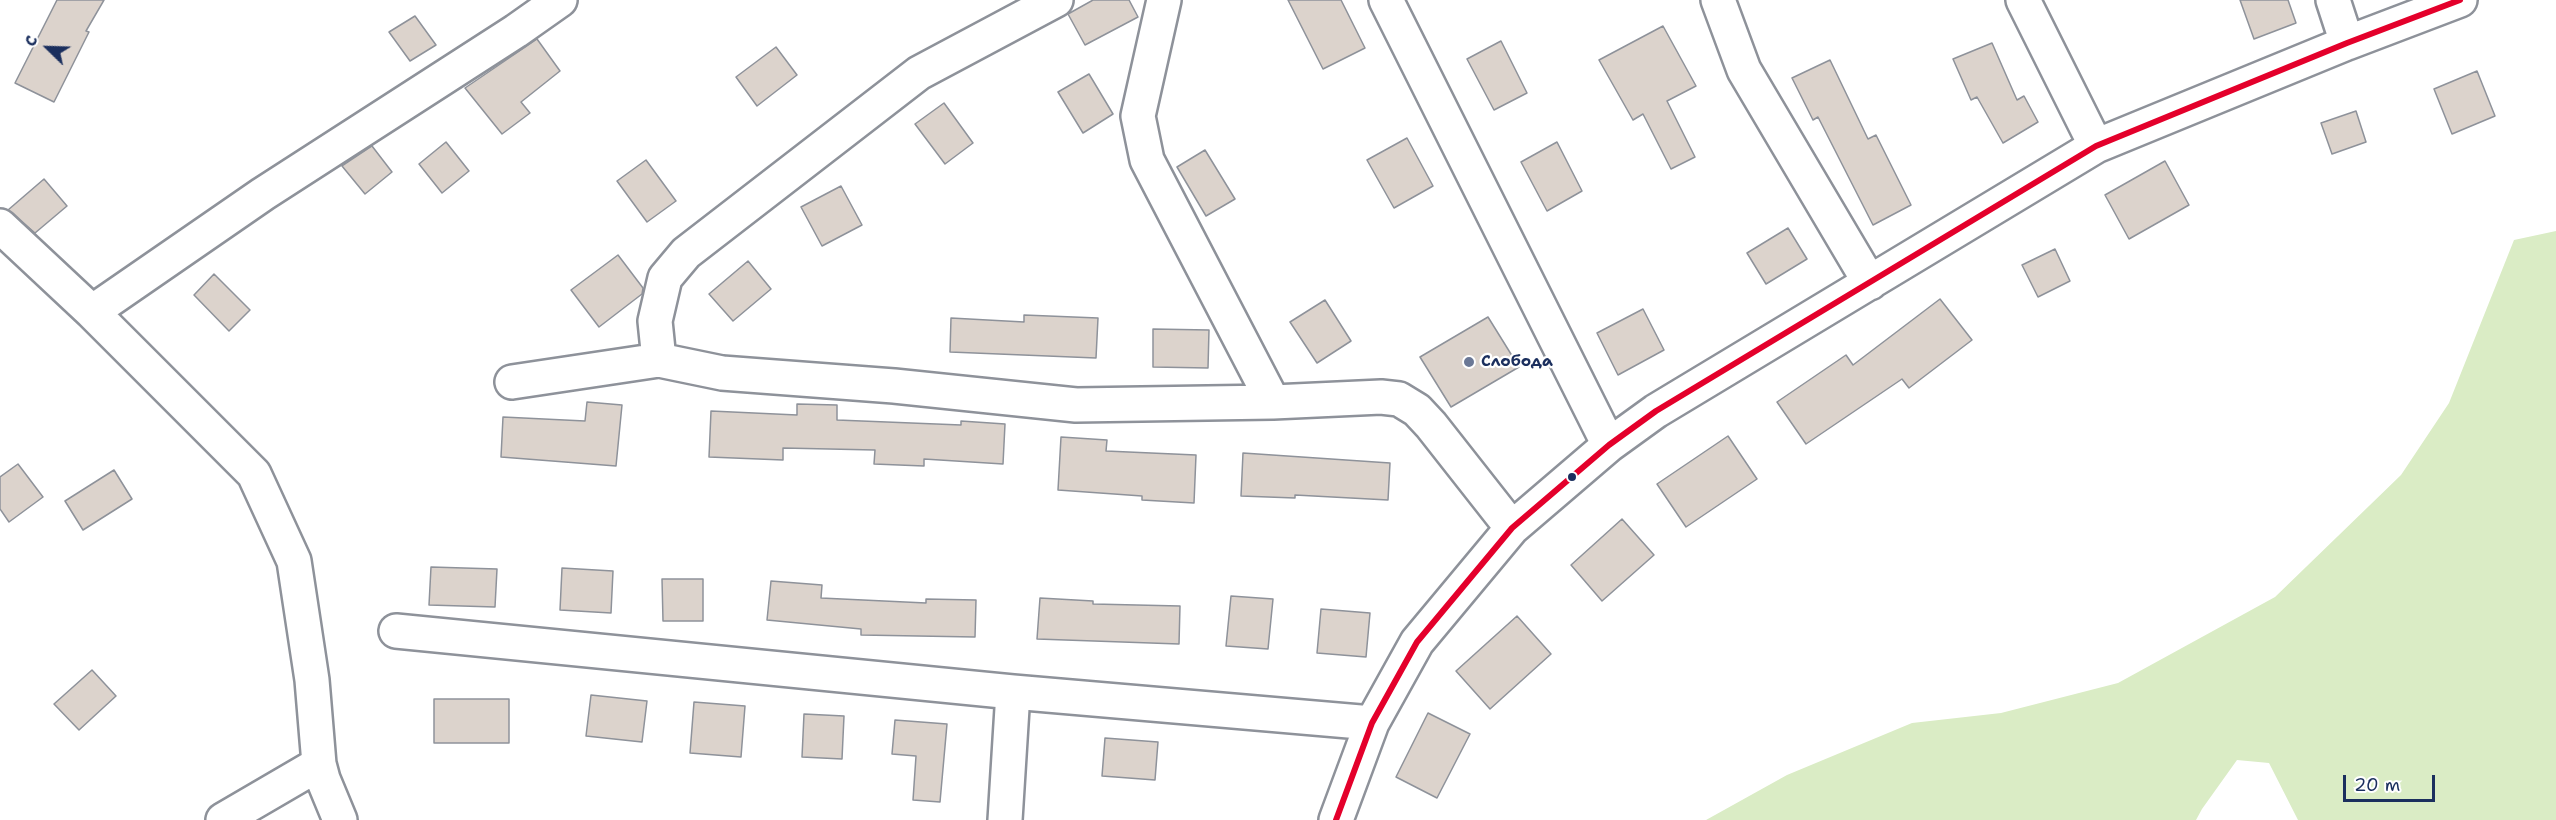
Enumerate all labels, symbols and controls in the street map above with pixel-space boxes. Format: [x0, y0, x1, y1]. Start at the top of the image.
north arrow [18, 18, 78, 78]
text: С [19, 32, 43, 49]
place label: Слобода [1481, 352, 1553, 372]
marker: Слобода [1462, 355, 1476, 369]
unlabelled marker [1566, 471, 1578, 483]
scale bar [2346, 763, 2438, 801]
text: 20 m [2354, 773, 2400, 797]

